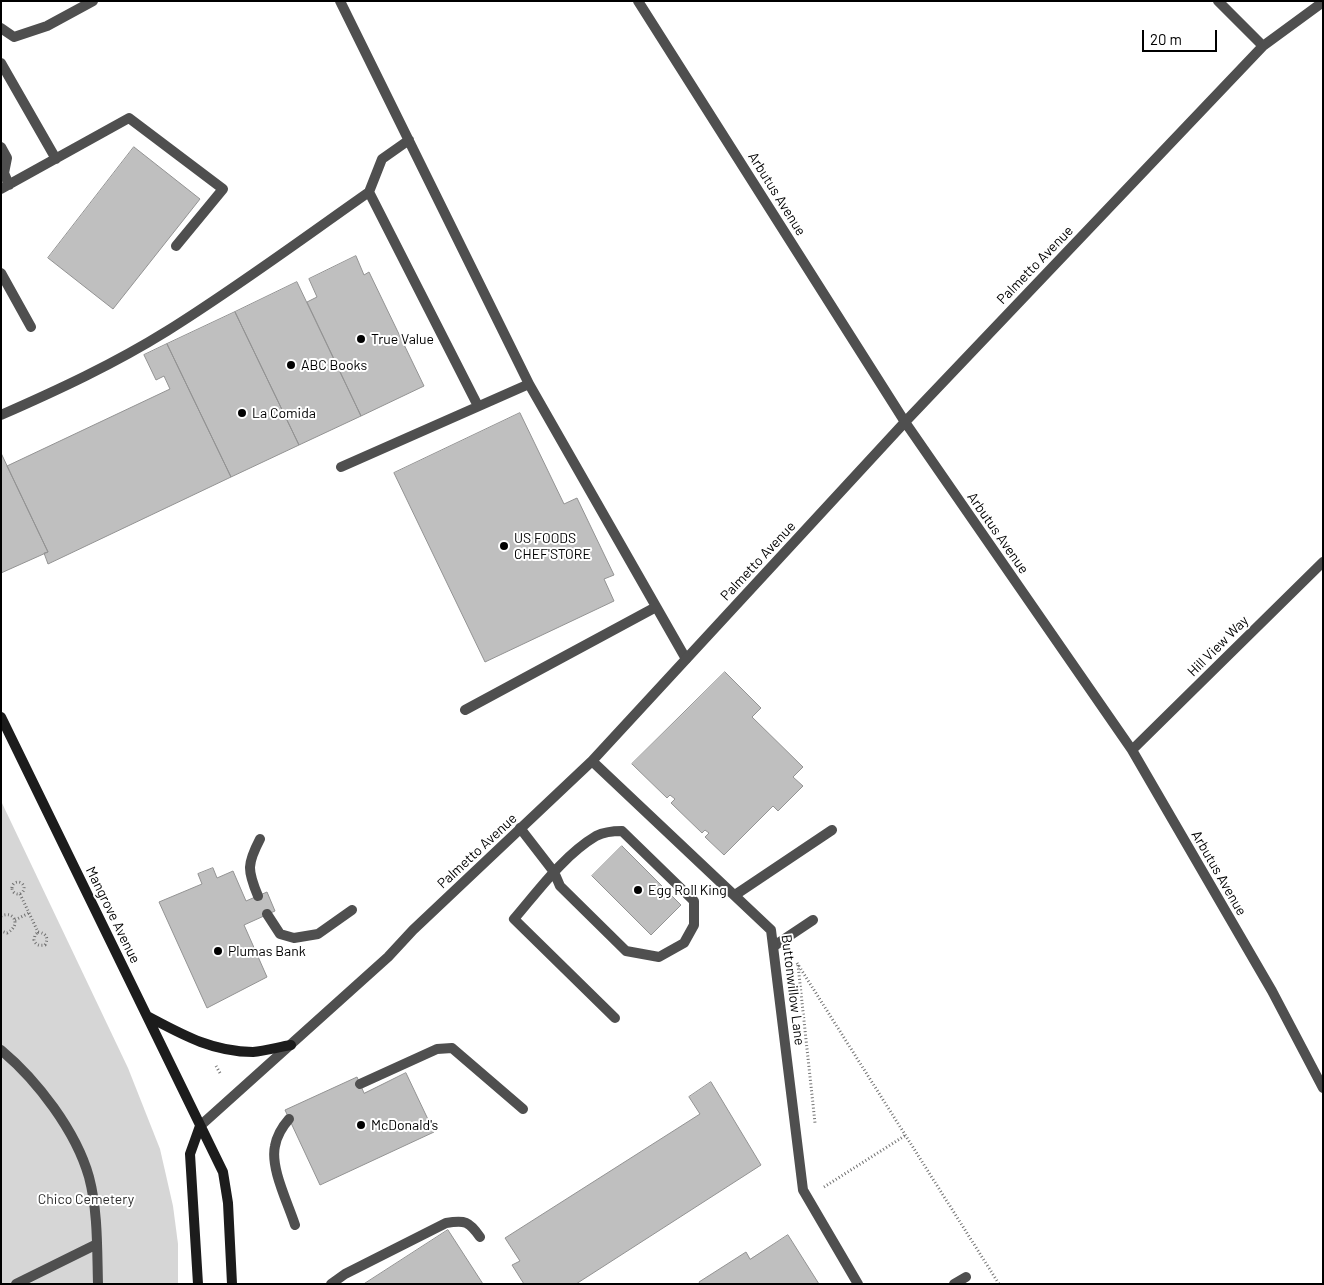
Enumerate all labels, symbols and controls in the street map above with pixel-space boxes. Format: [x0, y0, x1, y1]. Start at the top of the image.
scale bar [1144, 20, 1219, 52]
text: 20 m [1150, 30, 1182, 48]
street label: Arbutus Avenue [745, 149, 809, 239]
street label: Palmetto Avenue [993, 222, 1077, 308]
place label: True Value [371, 331, 434, 347]
marker: True Value [355, 333, 367, 345]
place label: ABC Books [301, 357, 367, 373]
marker: ABC Books [285, 359, 297, 371]
place label: La Comida [252, 405, 316, 421]
marker: La Comida [236, 407, 248, 419]
street label: Arbutus Avenue [964, 489, 1032, 577]
street label: Palmetto Avenue [717, 518, 799, 604]
place label: US FOODS CHEF'STORE [514, 530, 591, 562]
marker: US FOODS CHEF'STORE [498, 540, 510, 552]
street label: Hill View Way [1184, 612, 1252, 680]
street label: Palmetto Avenue [434, 810, 520, 892]
street label: Arbutus Avenue [1188, 828, 1250, 918]
street label: Mangrove Avenue [82, 864, 144, 966]
place label: Egg Roll King [648, 882, 727, 898]
marker: Egg Roll King [632, 884, 644, 896]
street label: Buttonwillow Lane [778, 934, 808, 1046]
place label: Plumas Bank [228, 943, 306, 959]
marker: Plumas Bank [212, 945, 224, 957]
place label: McDonald's [371, 1117, 438, 1133]
marker: McDonald's [355, 1119, 367, 1131]
park label: Chico Cemetery [38, 1191, 134, 1207]

